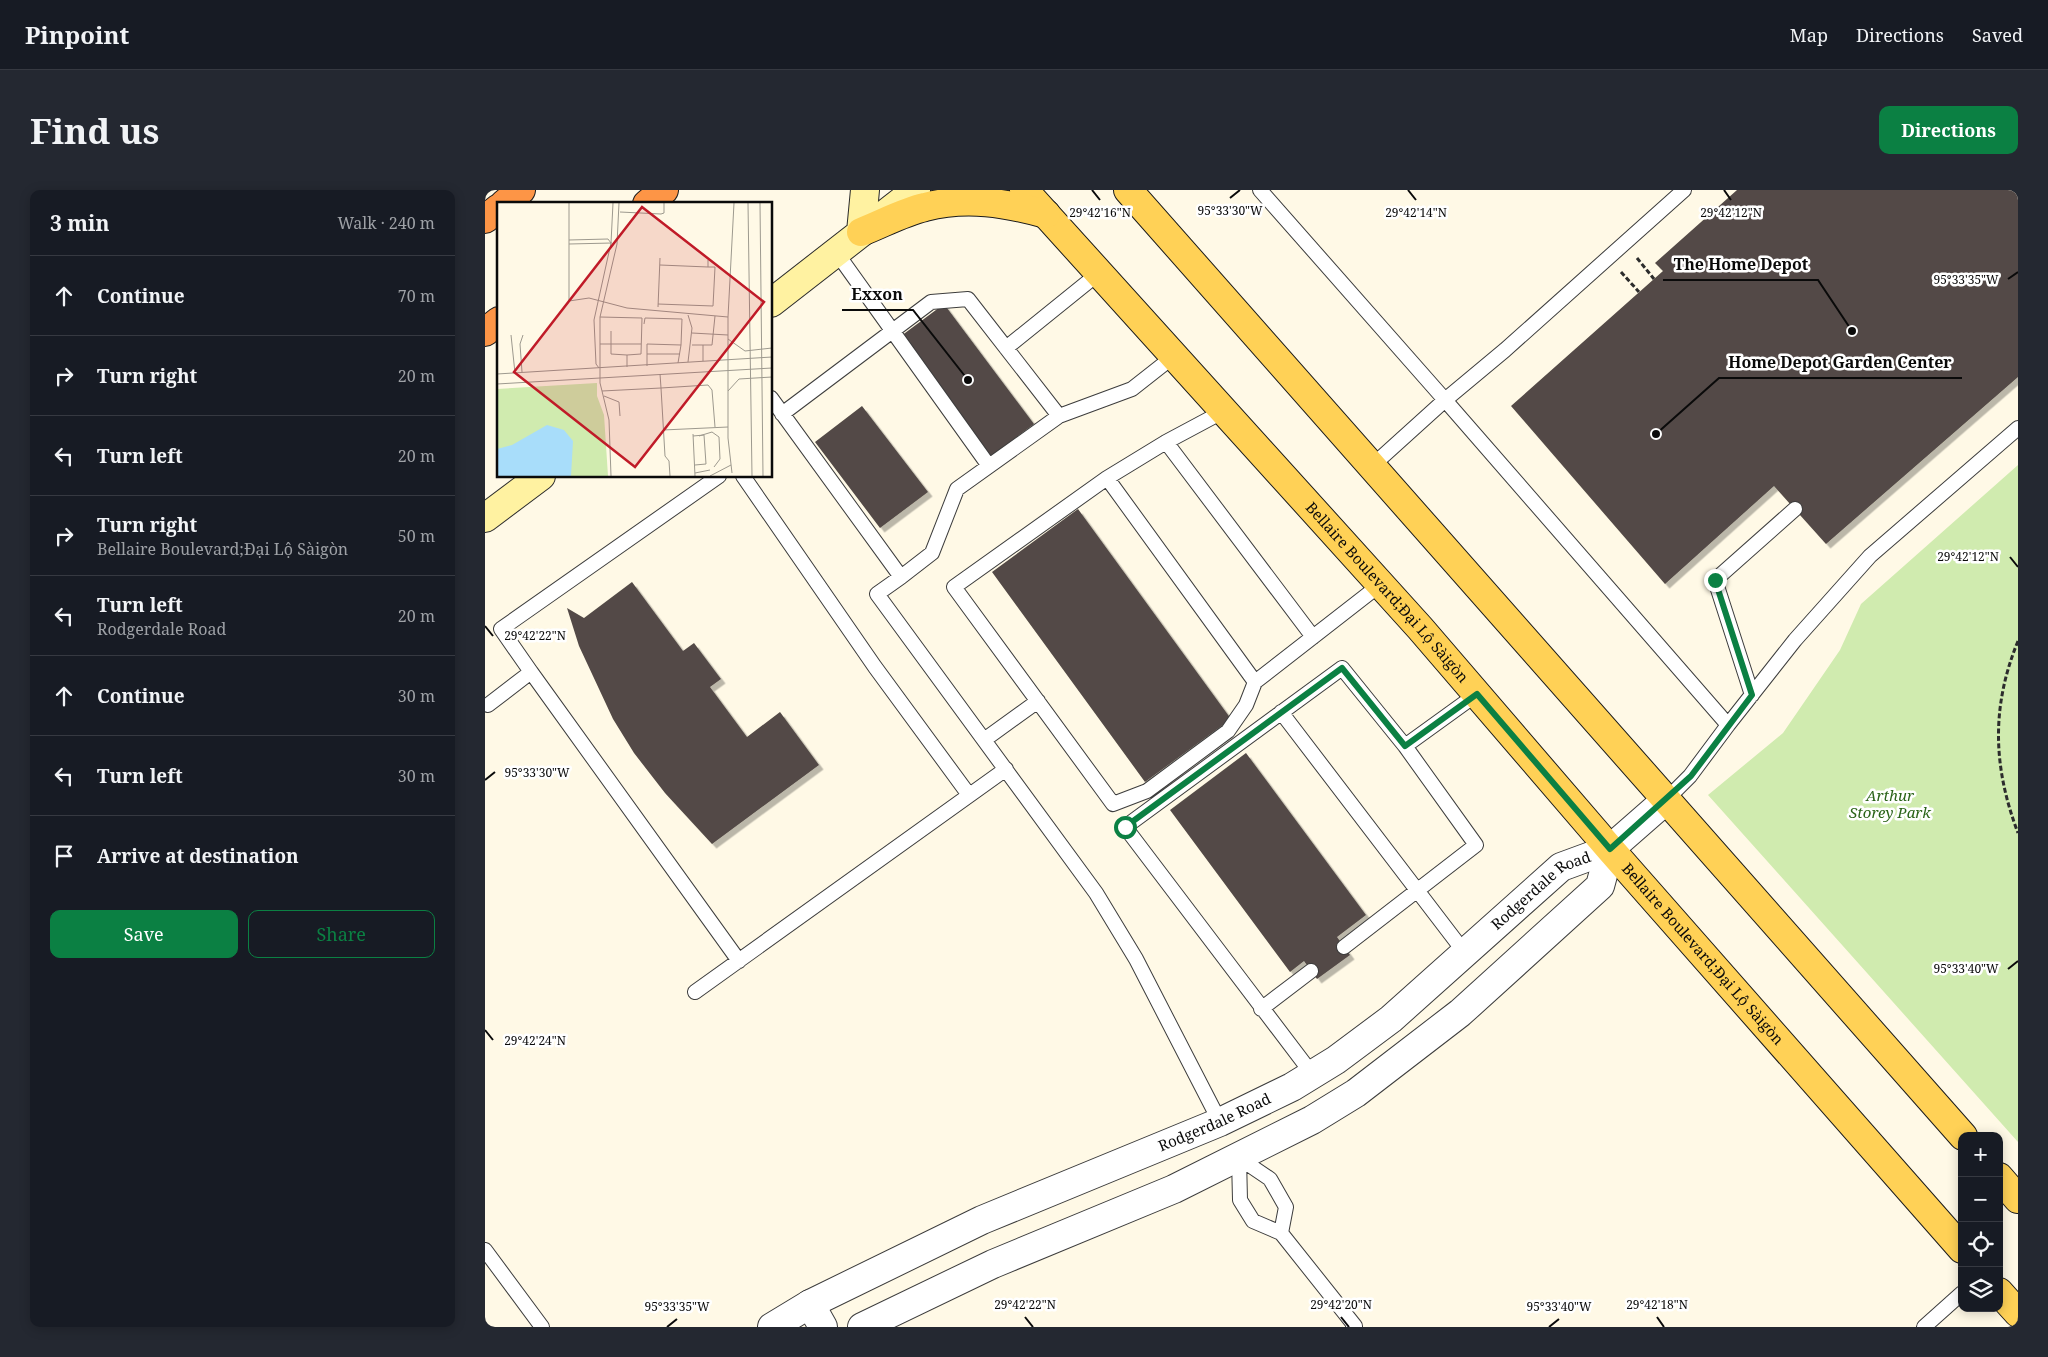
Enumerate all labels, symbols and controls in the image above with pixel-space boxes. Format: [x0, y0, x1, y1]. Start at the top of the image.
text: Pinpoint [25, 18, 129, 51]
text: Map [1790, 23, 1828, 47]
text: Directions [1856, 23, 1944, 47]
text: Saved [1972, 23, 2023, 47]
button: Directions [1879, 106, 2018, 154]
text: Find us [30, 107, 159, 154]
inset map [497, 202, 773, 478]
text: 95°33'30"W [1197, 202, 1263, 219]
text: 29°42'16"N [1069, 204, 1131, 221]
text: 29°42'14"N [1385, 204, 1447, 221]
text: 29°42'12"N [1700, 204, 1762, 221]
text: 3 min [50, 209, 109, 237]
text: Walk · 240 m [338, 212, 435, 234]
callout: The Home Depot [1663, 249, 1818, 280]
text: The Home Depot [1674, 253, 1809, 275]
text: 95°33'35"W [1933, 271, 1999, 288]
callout: Exxon [842, 279, 913, 310]
icon: ahead [50, 282, 78, 310]
text: Continue [97, 283, 185, 309]
text: Exxon [851, 283, 903, 305]
text: 70 m [398, 285, 435, 307]
callout: Home Depot Garden Center [1719, 347, 1962, 378]
text: Home Depot Garden Center [1728, 351, 1952, 373]
icon: right [50, 362, 78, 390]
text: Turn right [97, 363, 197, 389]
text: 20 m [398, 365, 435, 387]
icon: left [50, 442, 78, 470]
text: Turn left [97, 443, 183, 469]
text: 20 m [398, 445, 435, 467]
street label: Bellaire Boulevard;Đại Lộ Sàigòn [1302, 497, 1474, 687]
text: Turn right [97, 512, 197, 538]
icon: right [50, 522, 78, 550]
text: 50 m [398, 525, 435, 547]
text: Bellaire Boulevard;Đại Lộ Sàigòn [97, 538, 348, 560]
text: 29°42'12"N [1937, 548, 1999, 565]
route end [1704, 569, 1727, 592]
text: Turn left [97, 592, 183, 618]
icon: left [50, 602, 78, 630]
text: 20 m [398, 605, 435, 627]
text: Rodgerdale Road [97, 618, 226, 640]
text: 29°42'22"N [504, 627, 566, 644]
icon: ahead [50, 682, 78, 710]
text: Continue [97, 683, 185, 709]
text: 30 m [398, 685, 435, 707]
icon: left [50, 762, 78, 790]
text: Turn left [97, 763, 183, 789]
text: 95°33'30"W [504, 764, 570, 781]
text: 30 m [398, 765, 435, 787]
park label: Arthur Storey Park [1849, 785, 1931, 822]
route start [1114, 816, 1137, 839]
icon: arrive [50, 842, 78, 870]
text: Arrive at destination [97, 843, 299, 869]
street label: Rodgerdale Road [1486, 846, 1593, 934]
street label: Bellaire Boulevard;Đại Lộ Sàigòn [1618, 858, 1789, 1049]
button: Save [50, 910, 238, 958]
button: Share [248, 910, 435, 958]
text: 95°33'40"W [1933, 960, 1999, 977]
text: 29°42'24"N [504, 1032, 566, 1049]
street label: Rodgerdale Road [1155, 1088, 1274, 1155]
map controls [1958, 1132, 2003, 1312]
button: + [1958, 1132, 2003, 1177]
button: − [1958, 1177, 2003, 1222]
button: locate [1958, 1222, 2003, 1267]
button: layers [1958, 1267, 2003, 1312]
text: 29°42'22"N [994, 1296, 1056, 1313]
text: 29°42'20"N [1310, 1296, 1372, 1313]
text: 29°42'18"N [1626, 1296, 1688, 1313]
text: 95°33'35"W [644, 1298, 710, 1315]
text: 95°33'40"W [1526, 1298, 1592, 1315]

